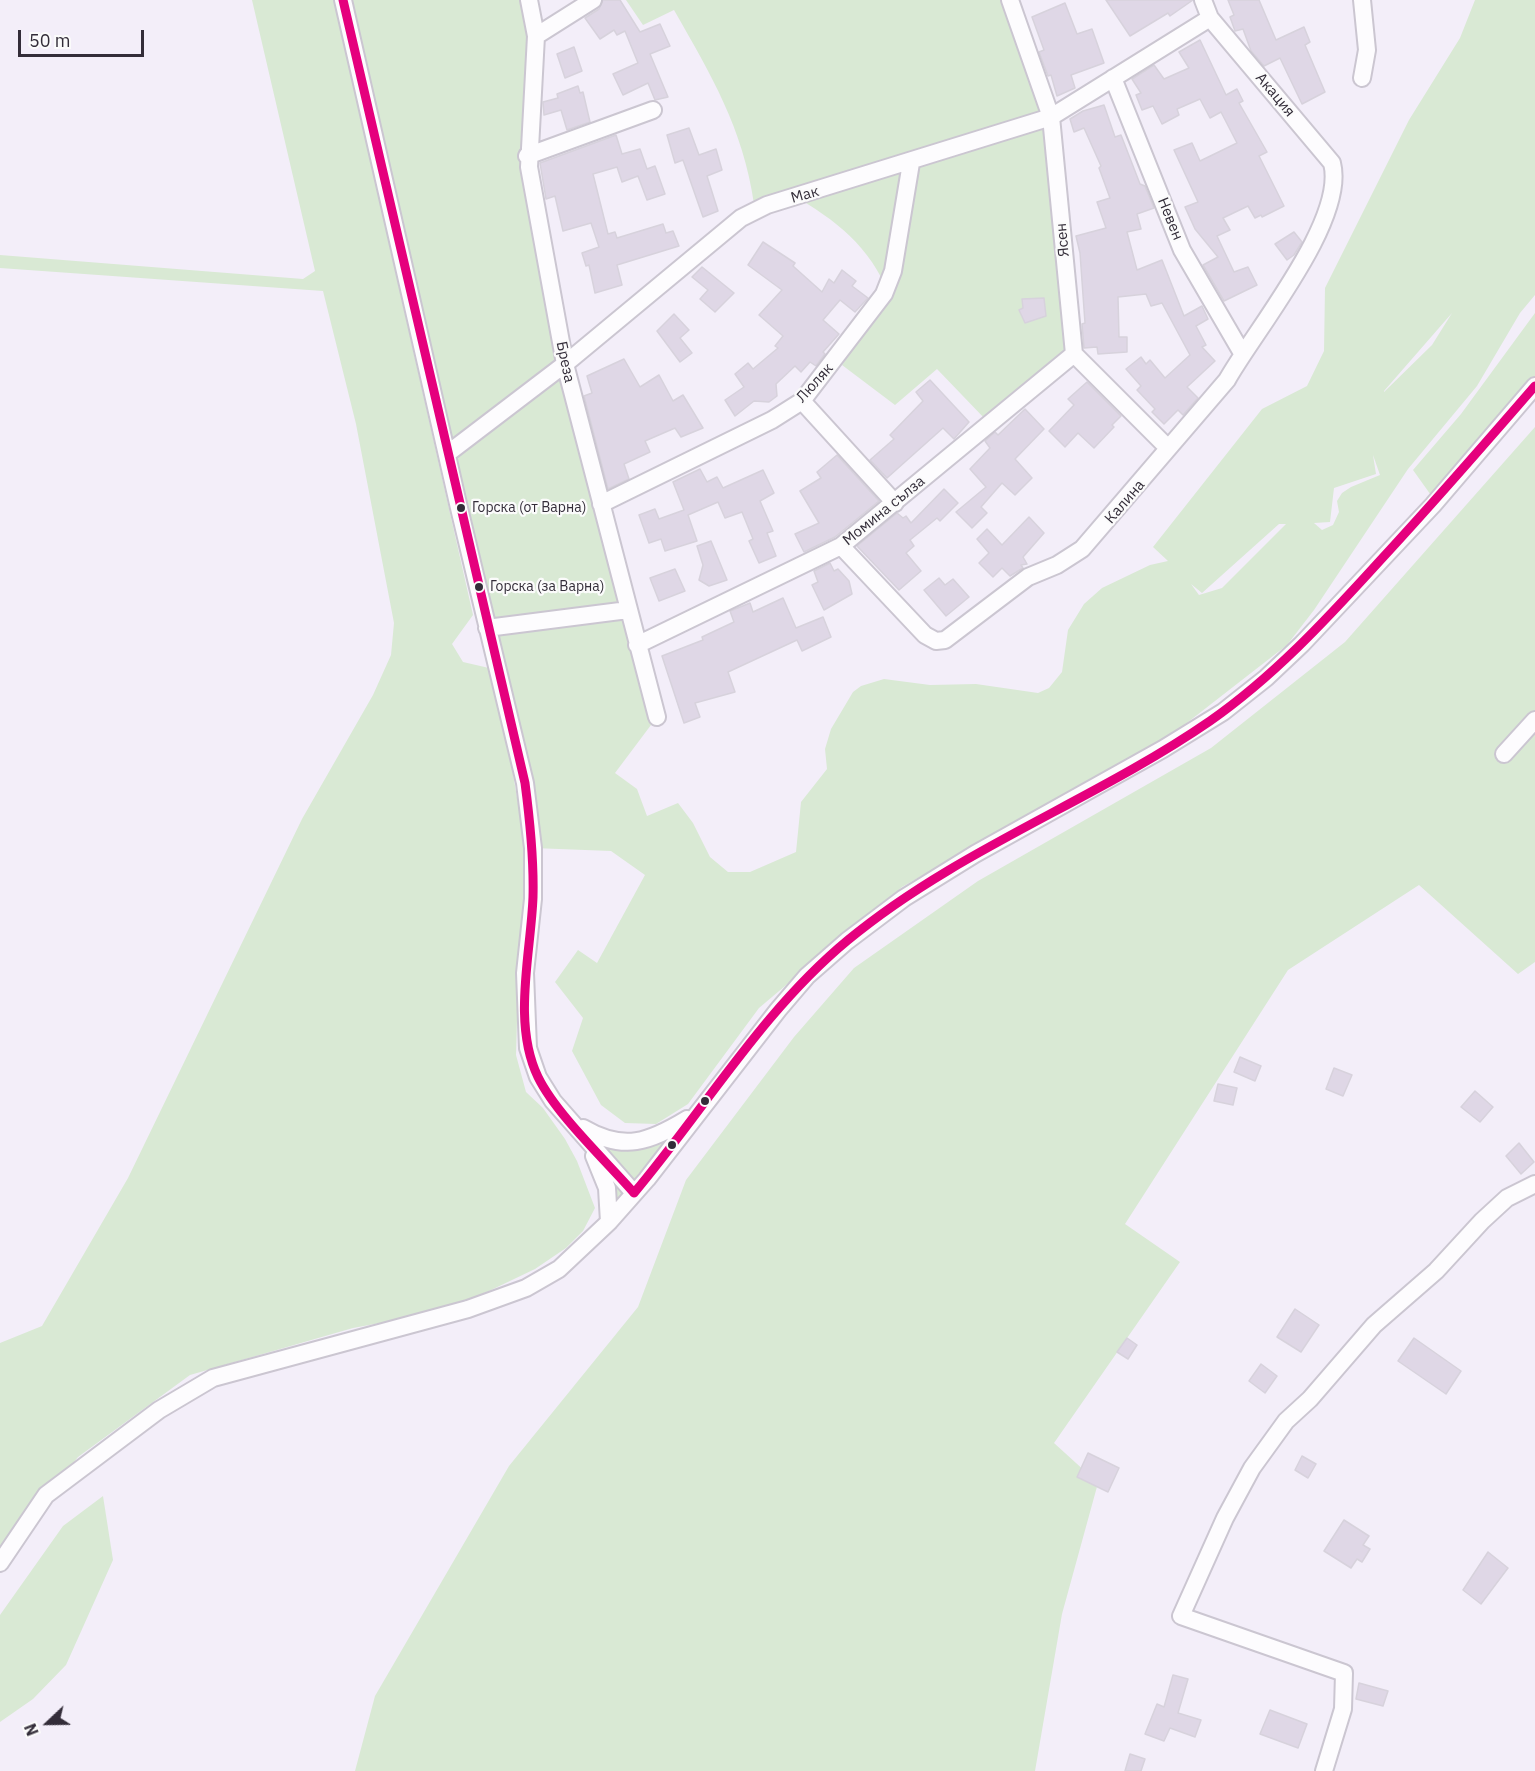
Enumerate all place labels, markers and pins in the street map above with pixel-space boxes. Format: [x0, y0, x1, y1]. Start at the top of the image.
place label: Горска (от Варна) [472, 500, 586, 516]
marker: Горска (от Варна) [455, 502, 467, 514]
place label: Горска (за Варна) [490, 579, 604, 595]
marker: Горска (за Варна) [473, 581, 485, 593]
unlabelled marker [699, 1095, 711, 1107]
unlabelled marker [666, 1139, 678, 1151]

